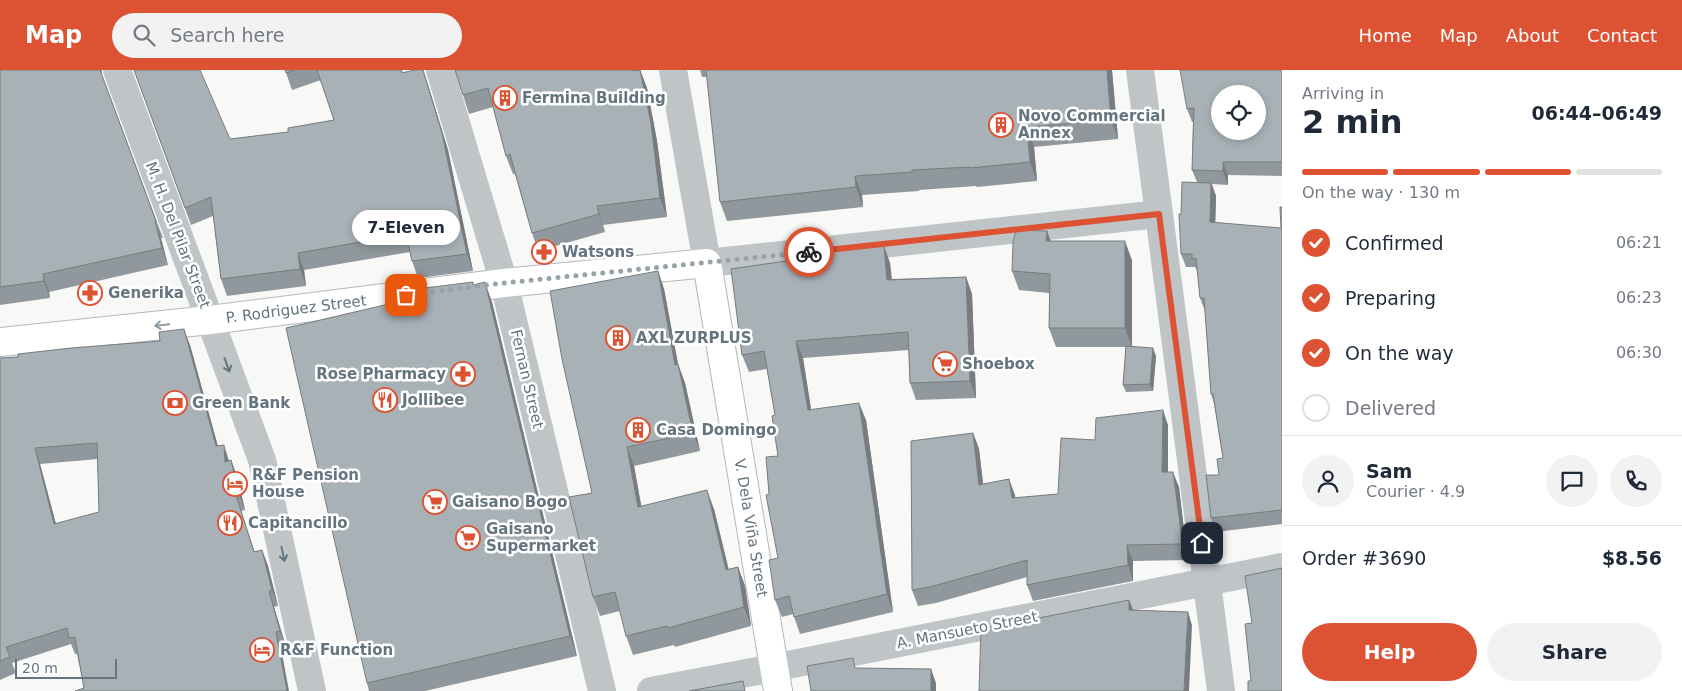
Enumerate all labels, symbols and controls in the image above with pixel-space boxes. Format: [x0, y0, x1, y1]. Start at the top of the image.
search box [112, 13, 462, 58]
text: Map [25, 21, 82, 49]
icon: search [130, 21, 158, 49]
text: Search here [170, 24, 284, 46]
text: Home [1359, 25, 1412, 46]
text: Map [1440, 25, 1478, 46]
text: About [1506, 25, 1559, 46]
text: Contact [1587, 25, 1657, 46]
text: Arriving in [1302, 84, 1384, 103]
building icon: Fermina Building [492, 85, 518, 111]
map controls [1211, 85, 1266, 140]
button: locate [1211, 85, 1266, 140]
place label: Fermina Building [522, 89, 666, 107]
text: 06:44–06:49 [1532, 102, 1662, 124]
text: 2 min [1302, 103, 1403, 141]
place label: Novo Commercial Annex [1018, 107, 1166, 142]
building icon: Novo Commercial Annex [988, 112, 1014, 138]
street label: M. H. Del Pilar Street [142, 159, 214, 311]
text: On the way · 130 m [1302, 183, 1460, 202]
callout: 7-Eleven [352, 210, 460, 245]
text: 7-Eleven [367, 218, 445, 237]
courier [784, 227, 834, 277]
icon: check [1302, 229, 1330, 257]
text: Confirmed [1345, 232, 1444, 254]
text: 06:21 [1616, 233, 1662, 252]
icon: bike [795, 238, 823, 266]
pharmacy icon: Watsons [531, 239, 557, 265]
place label: Watsons [562, 243, 634, 261]
pin [385, 274, 427, 316]
pharmacy icon: Generika [77, 280, 103, 306]
icon: bag [392, 281, 420, 309]
place label: Generika [108, 284, 184, 302]
icon: check [1302, 284, 1330, 312]
text: Preparing [1345, 287, 1436, 309]
text: 06:23 [1616, 288, 1662, 307]
street label: P. Rodriguez Street [225, 291, 368, 327]
one-way arrow [154, 320, 170, 330]
building icon: AXL ZURPLUS [605, 325, 631, 351]
street label: Fernan Street [507, 328, 547, 431]
place label: AXL ZURPLUS [636, 329, 752, 347]
icon: check [1302, 339, 1330, 367]
text: On the way [1345, 342, 1454, 364]
text: 06:30 [1616, 343, 1662, 362]
supermarket icon: Shoebox [932, 351, 958, 377]
place label: Shoebox [962, 355, 1035, 373]
one-way arrow [223, 357, 232, 373]
pharmacy icon: Rose Pharmacy [450, 361, 476, 387]
place label: Rose Pharmacy [316, 365, 446, 383]
restaurant icon: Jollibee [372, 387, 398, 413]
bank icon: Green Bank [162, 390, 188, 416]
place label: Jollibee [401, 391, 464, 409]
place label: Green Bank [192, 394, 291, 412]
text: Delivered [1345, 397, 1436, 419]
building icon: Casa Domingo [625, 417, 651, 443]
place label: Casa Domingo [656, 421, 777, 439]
button: person [1302, 455, 1354, 507]
button: chat [1546, 455, 1598, 507]
button: phone [1610, 455, 1662, 507]
street label: V. Dela Viña Street [731, 457, 771, 599]
text: Sam [1366, 460, 1412, 482]
place label: R&F Pension House [252, 466, 359, 501]
hotel icon: R&F Pension House [222, 471, 248, 497]
text: Courier · 4.9 [1366, 482, 1465, 501]
supermarket icon: Gaisano Bogo [422, 489, 448, 515]
place label: Gaisano Bogo [452, 493, 568, 511]
restaurant icon: Capitancillo [217, 510, 243, 536]
place label: Capitancillo [248, 514, 348, 532]
place label: Gaisano Supermarket [486, 520, 596, 555]
pin [1181, 522, 1223, 564]
supermarket icon: Gaisano Supermarket [455, 525, 481, 551]
icon: home [1188, 529, 1216, 557]
one-way arrow [278, 546, 288, 562]
text: Order #3690 [1302, 547, 1426, 569]
text: $8.56 [1602, 547, 1662, 569]
street label: A. Mansueto Street [895, 607, 1039, 652]
button: Help [1302, 623, 1477, 681]
button: Share [1487, 623, 1662, 681]
hotel icon: R&F Function [249, 637, 275, 663]
place label: R&F Function [280, 641, 393, 659]
scale bar [15, 656, 118, 679]
text: 20 m [22, 660, 58, 676]

